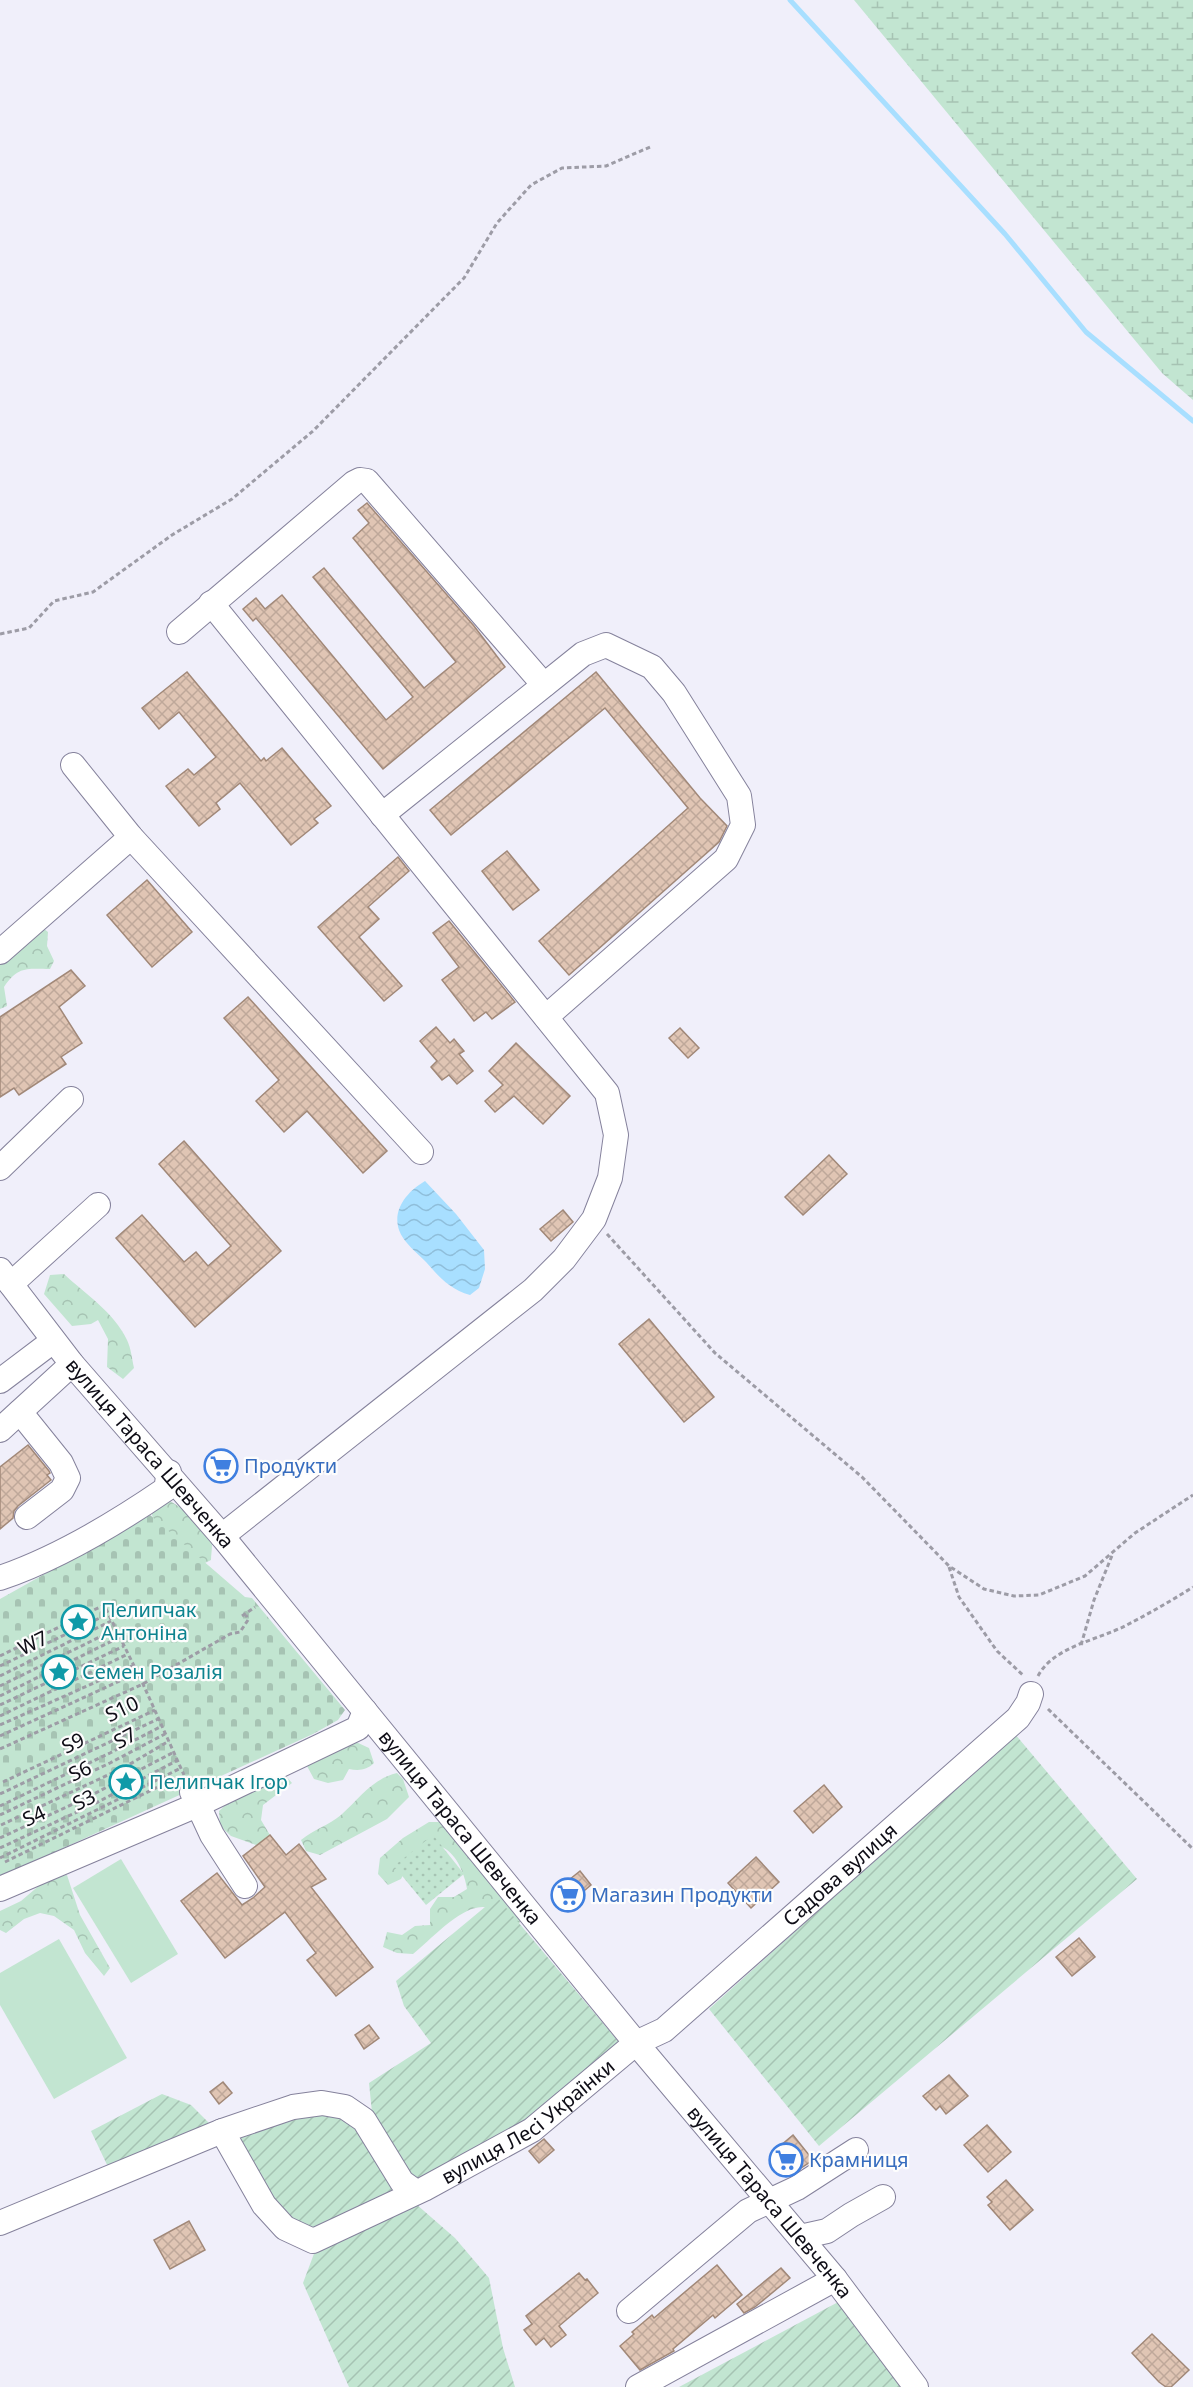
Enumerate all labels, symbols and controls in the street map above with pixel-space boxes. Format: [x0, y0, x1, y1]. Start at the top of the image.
street label: вулиця Тараса Шевченка [60, 1352, 241, 1554]
supermarket icon: Продукти [203, 1448, 239, 1484]
place label: Продукти [244, 1452, 337, 1479]
place label: Пелипчак Антоніна [101, 1596, 197, 1646]
place icon: Пелипчак Антоніна [60, 1604, 96, 1640]
street label: W7 [13, 1624, 52, 1661]
place icon: Семен Розалія [41, 1654, 77, 1690]
place label: Семен Розалія [82, 1658, 223, 1685]
street label: S10 [101, 1689, 143, 1728]
street label: S7 [109, 1720, 141, 1755]
street label: вулиця Тараса Шевченка [373, 1724, 548, 1930]
street label: S9 [57, 1726, 89, 1760]
street label: S6 [64, 1754, 96, 1788]
place icon: Пелипчак Ігор [108, 1764, 144, 1800]
place label: Пелипчак Ігор [149, 1768, 288, 1795]
street label: S3 [68, 1782, 100, 1817]
street label: S4 [18, 1798, 50, 1833]
street label: Садова вулиця [777, 1817, 903, 1932]
supermarket icon: Магазин Продукти [550, 1877, 586, 1913]
place label: Магазин Продукти [591, 1881, 773, 1908]
street label: вулиця Лесі Українки [436, 2053, 620, 2190]
street label: вулиця Тараса Шевченка [681, 2100, 859, 2304]
supermarket icon: Крамниця [768, 2142, 804, 2178]
place label: Крамниця [809, 2146, 909, 2173]

